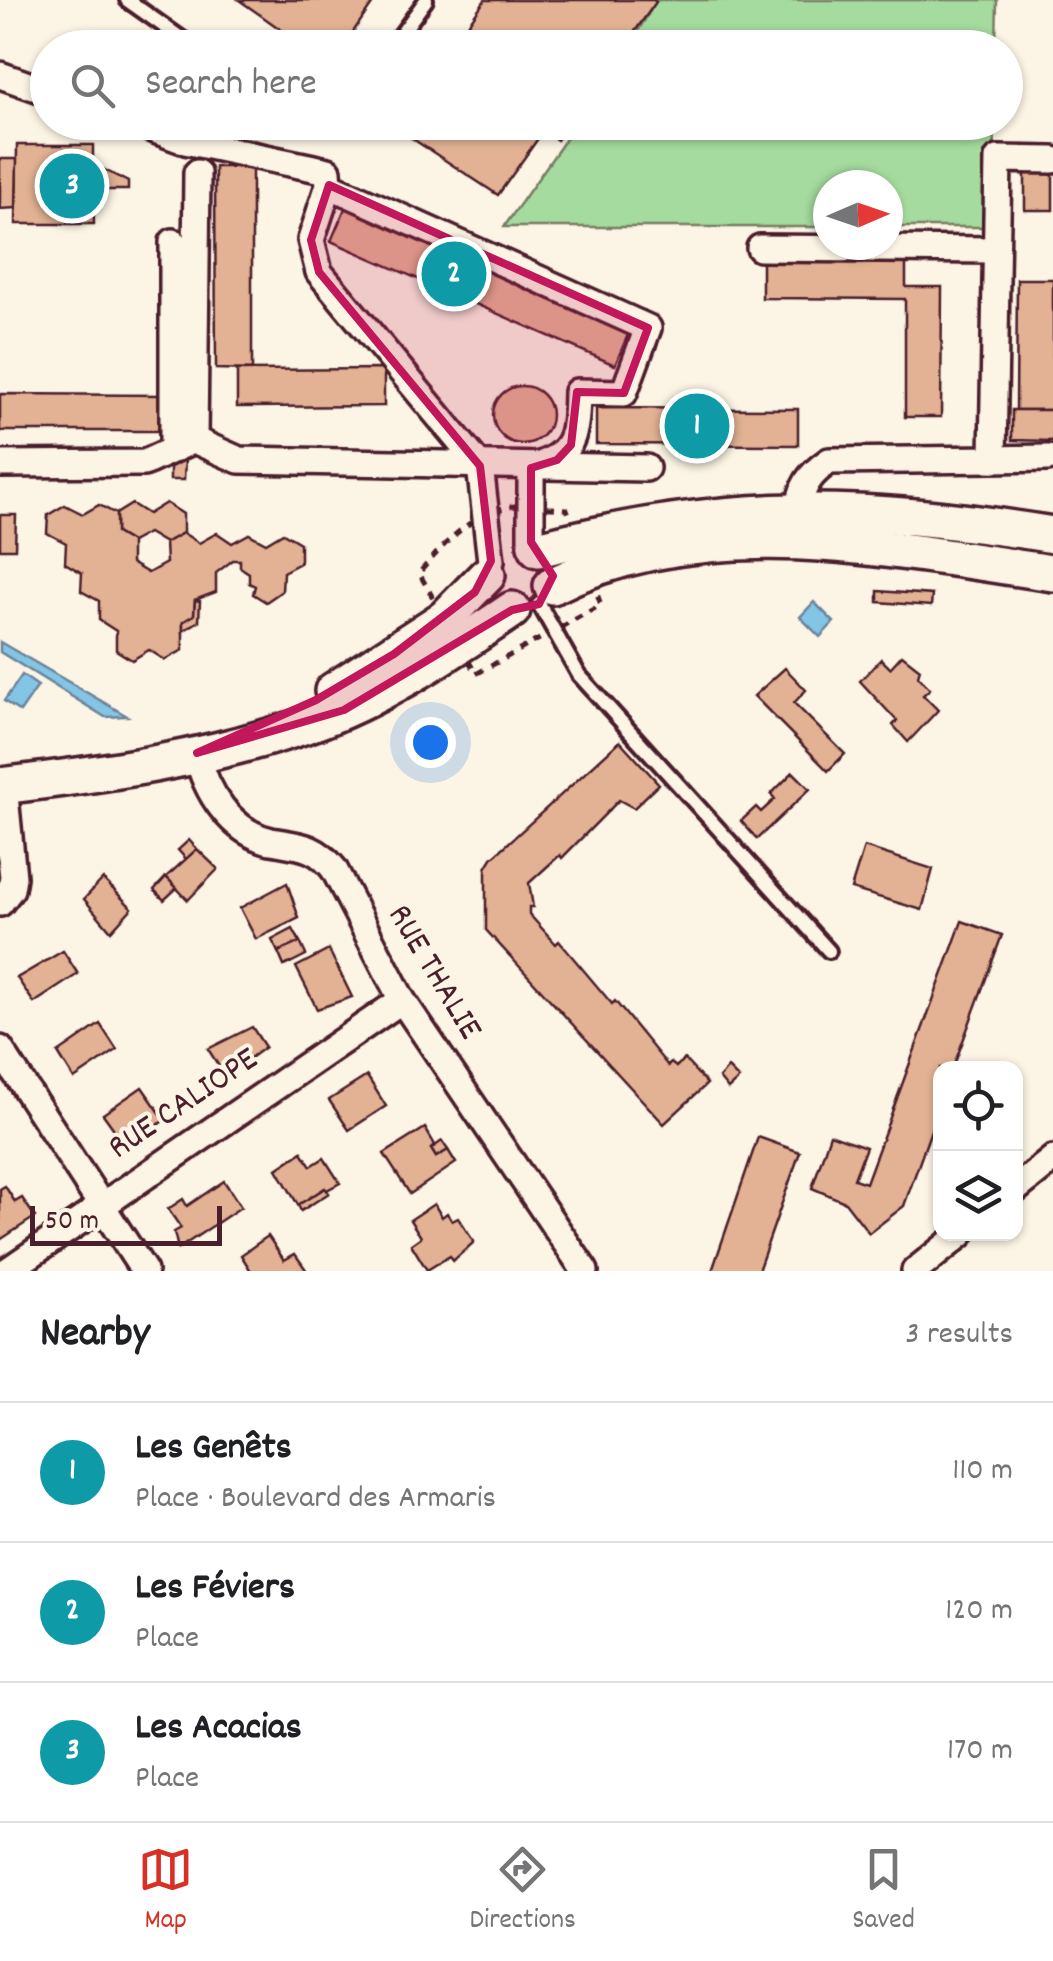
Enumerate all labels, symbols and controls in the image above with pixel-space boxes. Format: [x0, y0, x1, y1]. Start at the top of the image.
search box [30, 30, 1023, 140]
icon: search [65, 58, 120, 113]
text: Search here [145, 58, 317, 113]
pin: 3 [40, 148, 104, 224]
north arrow [813, 170, 903, 260]
pin: 2 [422, 236, 486, 312]
pin: 1 [664, 388, 730, 464]
your location [405, 717, 456, 768]
street label: RUE THALIE [373, 896, 493, 1050]
street label: RUE CALIOPE [99, 1036, 269, 1174]
map controls [933, 1061, 1023, 1241]
button: locate [933, 1061, 1023, 1151]
button: layers [933, 1151, 1023, 1241]
scale bar [30, 1201, 222, 1246]
text: 50 m [45, 1203, 99, 1243]
text: Nearby [40, 1306, 150, 1366]
text: 3 results [905, 1313, 1013, 1359]
text: Les Genêts [135, 1422, 292, 1477]
text: 1 [69, 1449, 76, 1495]
text: 110 m [952, 1449, 1013, 1495]
text: Place · Boulevard des Armaris [135, 1477, 496, 1523]
text: Les Féviers [135, 1562, 295, 1617]
text: 2 [66, 1589, 79, 1635]
text: 120 m [945, 1589, 1013, 1635]
text: Place [135, 1617, 199, 1663]
text: Les Acacias [135, 1702, 302, 1757]
text: 3 [65, 1729, 80, 1775]
text: 170 m [947, 1729, 1013, 1775]
text: Place [135, 1757, 199, 1803]
tab: Map [138, 1842, 193, 1942]
tab: Directions [470, 1842, 576, 1942]
tab: Saved [852, 1842, 915, 1942]

